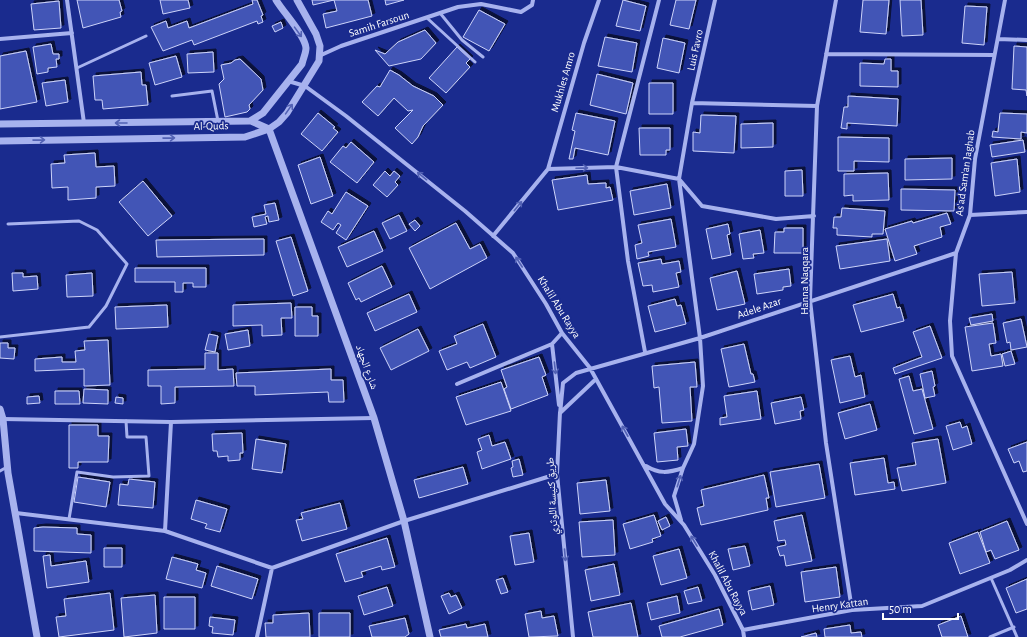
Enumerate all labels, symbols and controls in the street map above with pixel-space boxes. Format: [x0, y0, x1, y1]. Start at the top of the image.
street label: Samih Farsoun [348, 9, 410, 39]
one-way arrow [294, 26, 302, 37]
street label: Luis Favro [685, 28, 705, 72]
street label: Mukhles Amro [549, 51, 577, 113]
one-way arrow [285, 104, 293, 115]
one-way arrow [115, 119, 128, 127]
street label: Al-Quds [193, 120, 229, 132]
street label: As'ad Sam'an Jaghab [953, 129, 977, 217]
one-way arrow [162, 134, 175, 142]
one-way arrow [32, 136, 45, 144]
one-way arrow [575, 164, 588, 172]
one-way arrow [417, 172, 428, 181]
one-way arrow [514, 200, 523, 211]
street label: Hanna Naqqara [799, 247, 810, 315]
one-way arrow [515, 257, 523, 268]
street label: Khalil Abu Rayya [535, 274, 583, 340]
street label: Adele Azar [735, 295, 783, 321]
street label: شارع الجهاد [353, 343, 380, 391]
one-way arrow [551, 361, 559, 374]
one-way arrow [621, 425, 629, 437]
street label: طريق كنيسة اللوثري [544, 457, 562, 535]
one-way arrow [676, 474, 683, 487]
one-way arrow [690, 535, 699, 546]
one-way arrow [561, 548, 569, 561]
street label: Khalil Abu Rayya [706, 549, 750, 617]
scale bar [883, 595, 958, 621]
street label: Henry Kattan [811, 596, 869, 614]
text: 50 m [889, 603, 912, 615]

